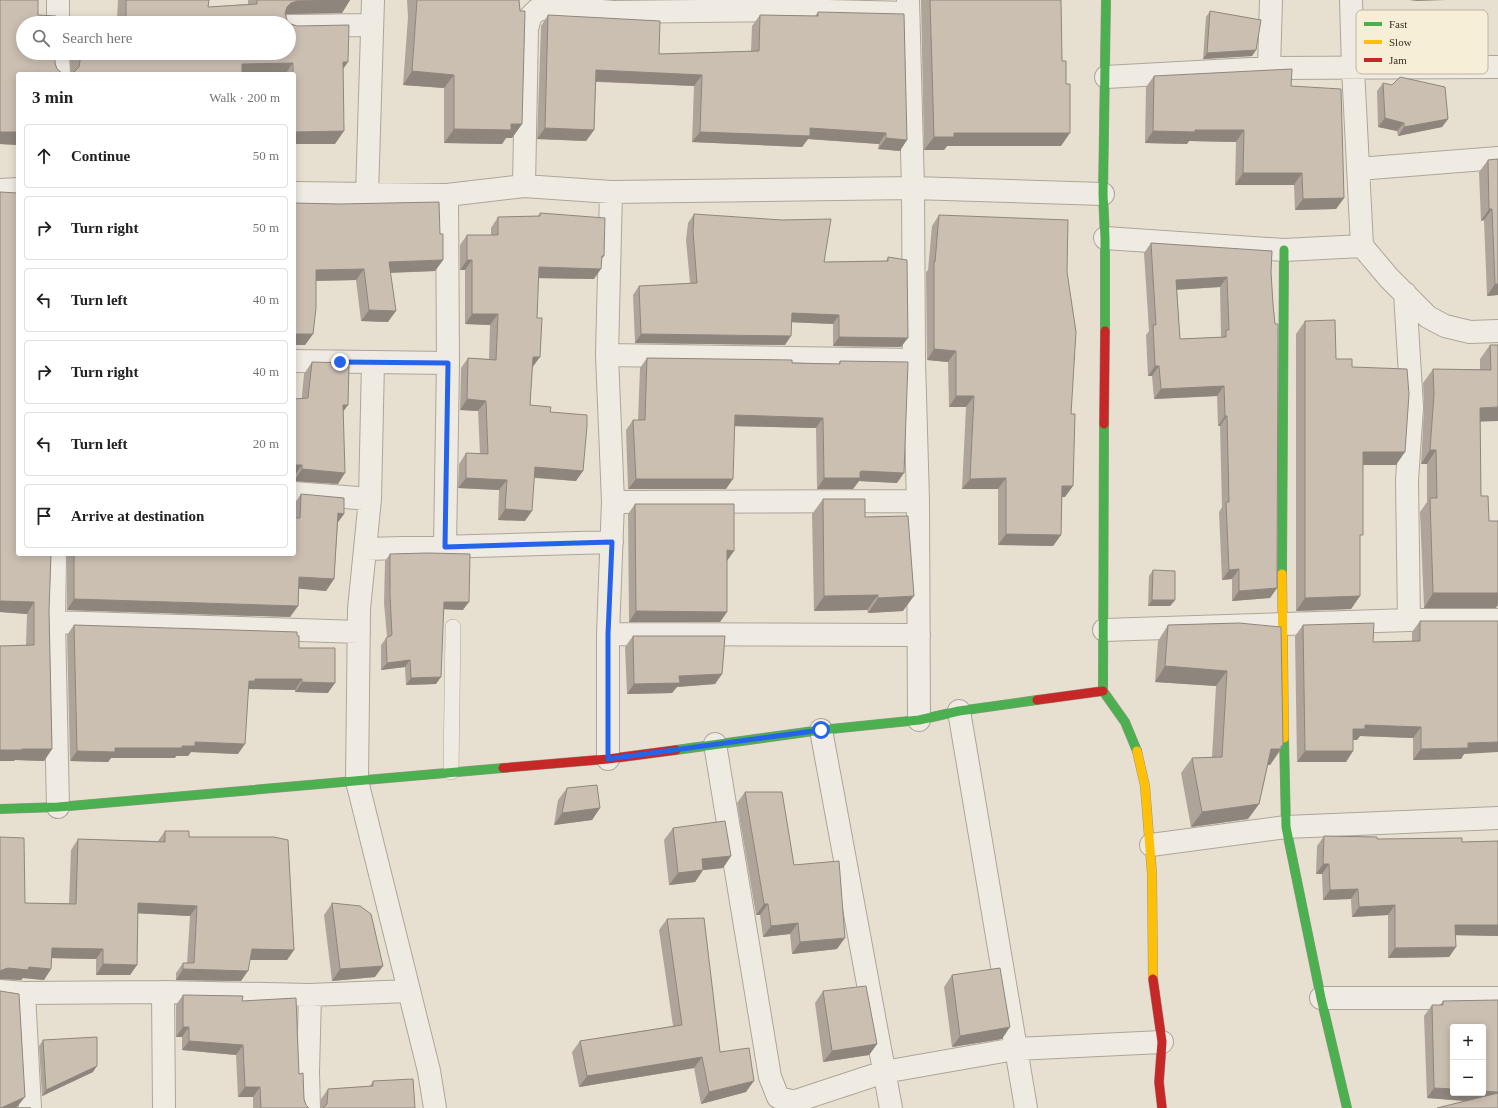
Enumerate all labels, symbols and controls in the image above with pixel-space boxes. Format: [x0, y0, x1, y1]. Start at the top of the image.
legend [1356, 10, 1488, 74]
search box [16, 16, 296, 60]
text: Fast [1389, 18, 1407, 30]
icon: search [30, 27, 52, 49]
text: Search here [62, 30, 132, 46]
text: Slow [1389, 36, 1412, 48]
text: Jam [1389, 54, 1407, 66]
text: 3 min [32, 88, 73, 107]
text: Walk · 200 m [209, 90, 280, 105]
icon: ahead [33, 145, 55, 167]
text: Continue [71, 148, 130, 164]
text: 50 m [253, 148, 279, 163]
icon: right [33, 217, 55, 239]
text: Turn right [71, 220, 138, 236]
text: 50 m [253, 220, 279, 235]
icon: left [33, 289, 55, 311]
text: Turn left [71, 292, 128, 308]
text: 40 m [253, 292, 279, 307]
route end [331, 353, 349, 371]
icon: right [33, 361, 55, 383]
text: Turn right [71, 364, 138, 380]
text: 40 m [253, 364, 279, 379]
icon: left [33, 433, 55, 455]
text: Turn left [71, 436, 128, 452]
text: 20 m [253, 436, 279, 451]
icon: arrive [33, 505, 55, 527]
text: Arrive at destination [71, 508, 204, 524]
route start [812, 721, 830, 739]
map controls [1450, 1024, 1486, 1096]
button: + [1450, 1024, 1486, 1060]
button: − [1450, 1060, 1486, 1096]

